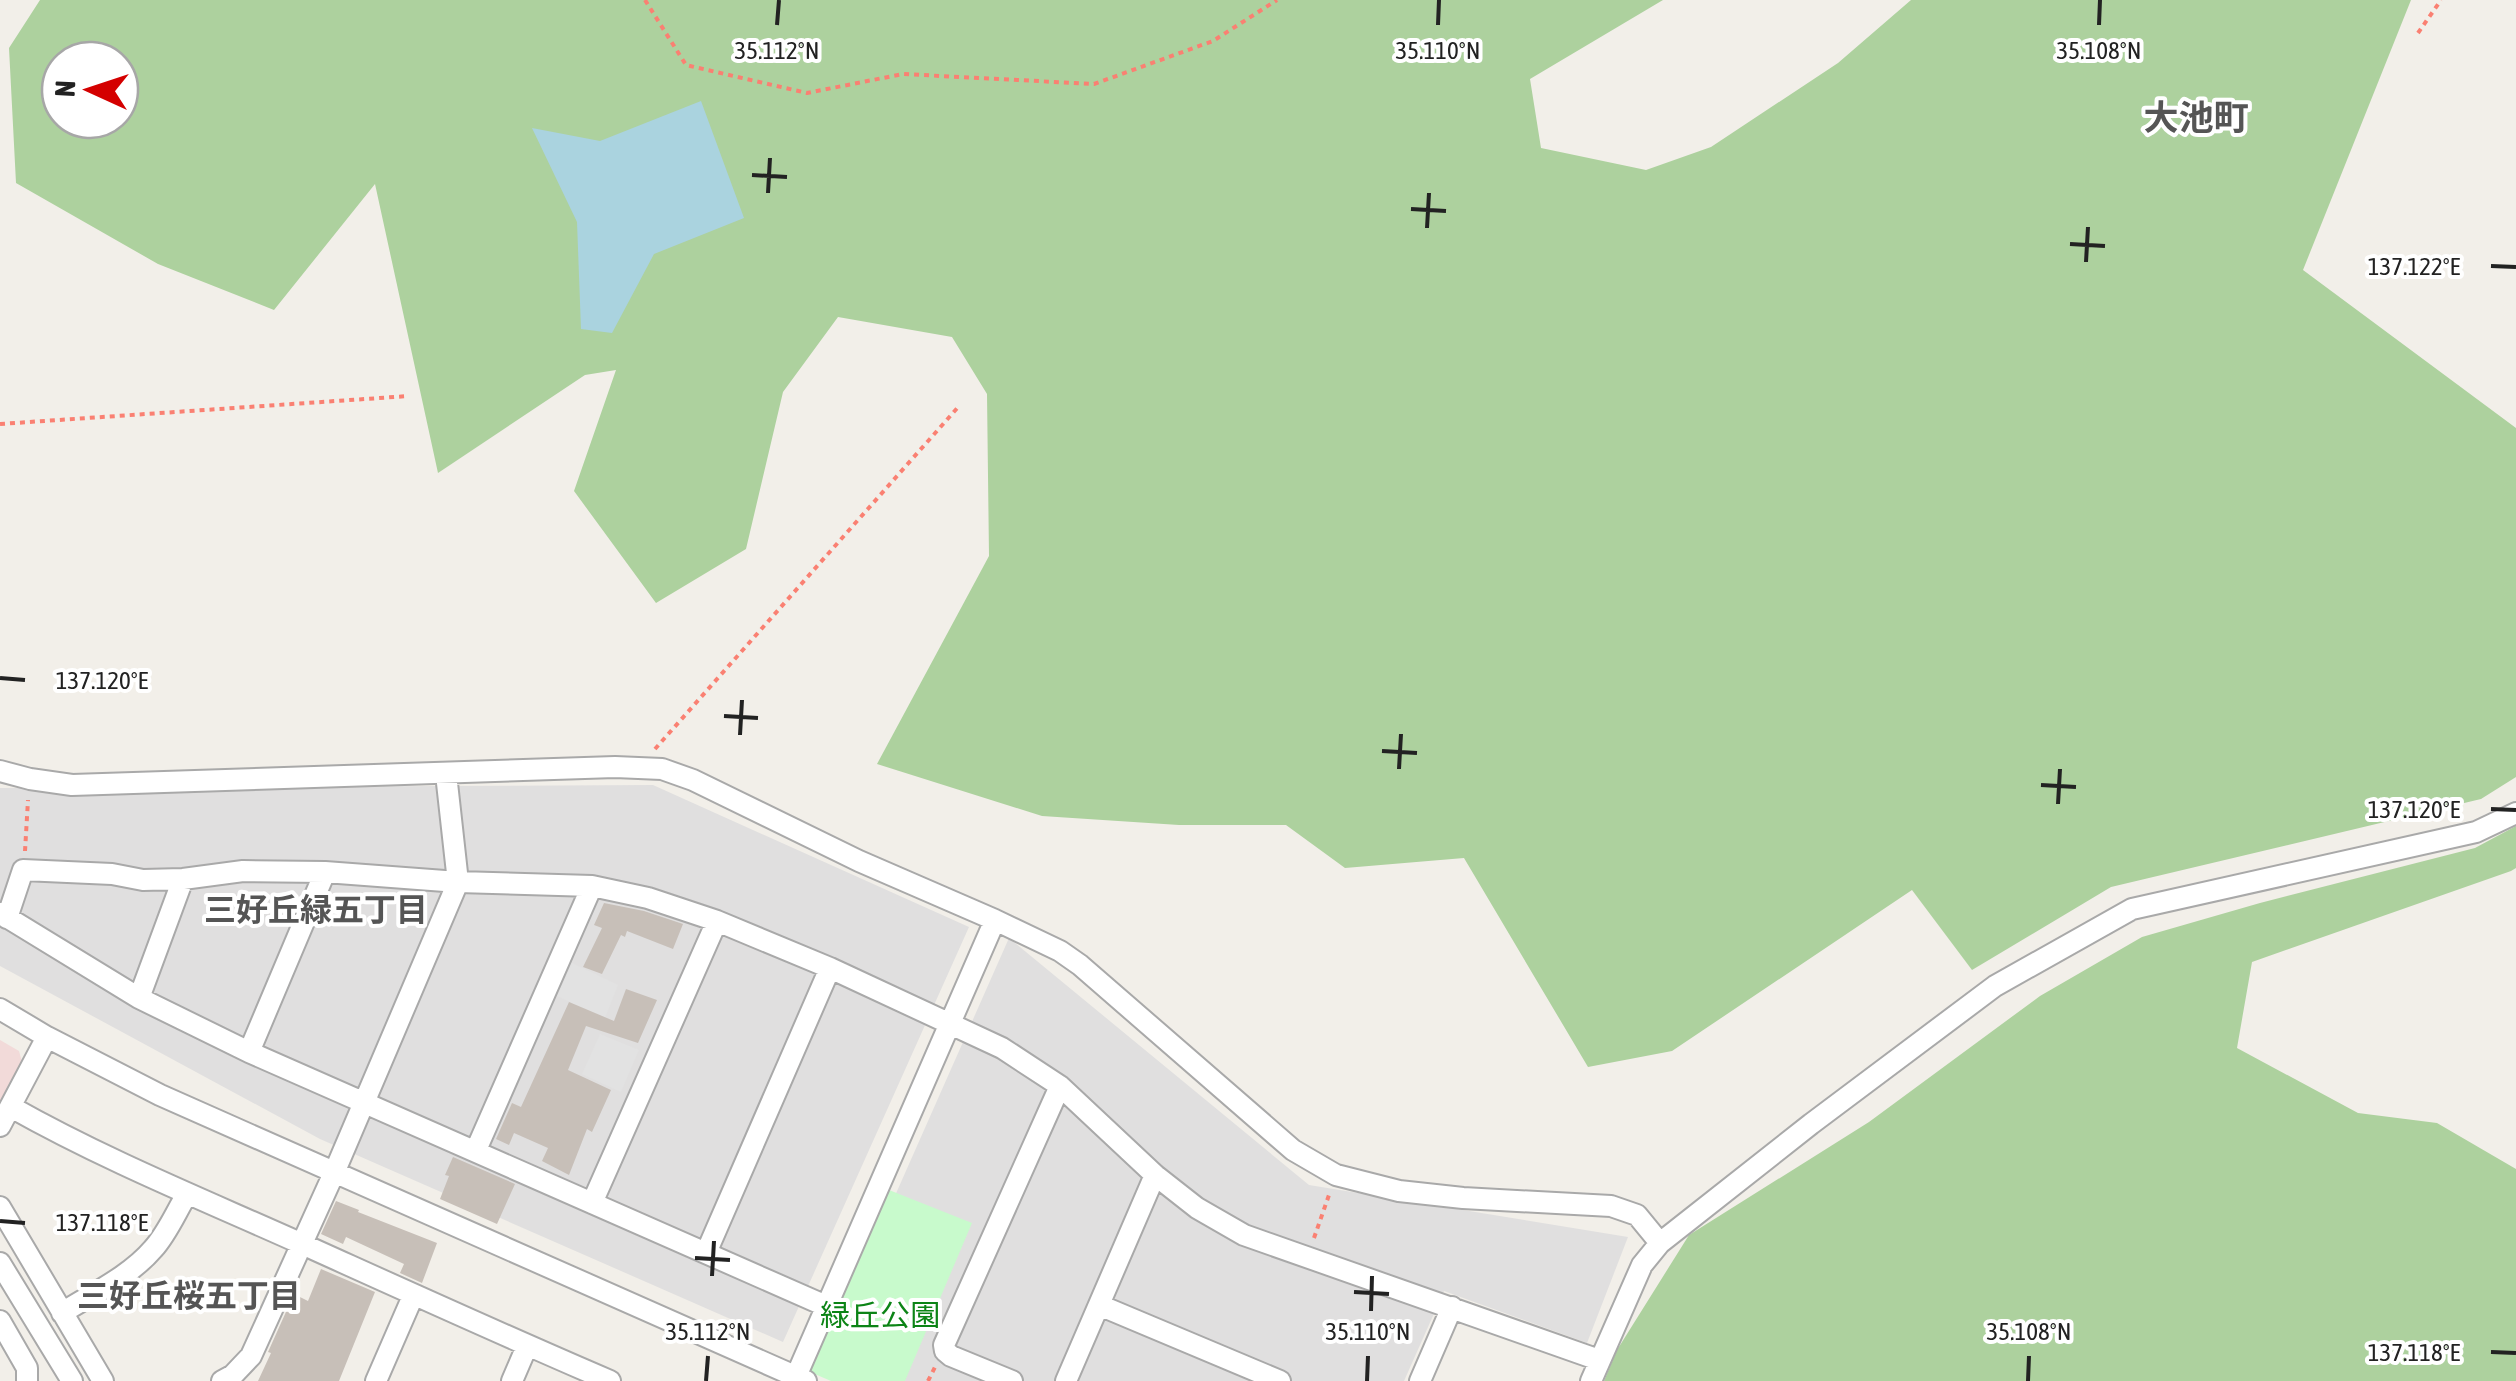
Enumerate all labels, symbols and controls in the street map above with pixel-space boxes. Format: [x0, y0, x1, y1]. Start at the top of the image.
text: 35.112°N [735, 36, 819, 64]
text: 35.110°N [1396, 36, 1480, 64]
text: 35.108°N [2057, 36, 2141, 64]
north arrow [40, 40, 140, 140]
text: N [49, 80, 81, 98]
district label: 大池町 [2143, 97, 2249, 137]
text: 137.122°E [2368, 252, 2461, 280]
text: 137.120°E [56, 666, 149, 694]
text: 137.120°E [2368, 795, 2461, 823]
district label: 三好丘緑五丁目 [204, 891, 428, 928]
text: 137.118°E [56, 1208, 149, 1236]
district label: 三好丘桜五丁目 [77, 1277, 301, 1314]
park label: 緑丘公園 [820, 1298, 940, 1332]
text: 35.112°N [666, 1317, 750, 1345]
text: 35.110°N [1326, 1317, 1410, 1345]
text: 35.108°N [1987, 1317, 2071, 1345]
text: 137.118°E [2368, 1338, 2461, 1366]

